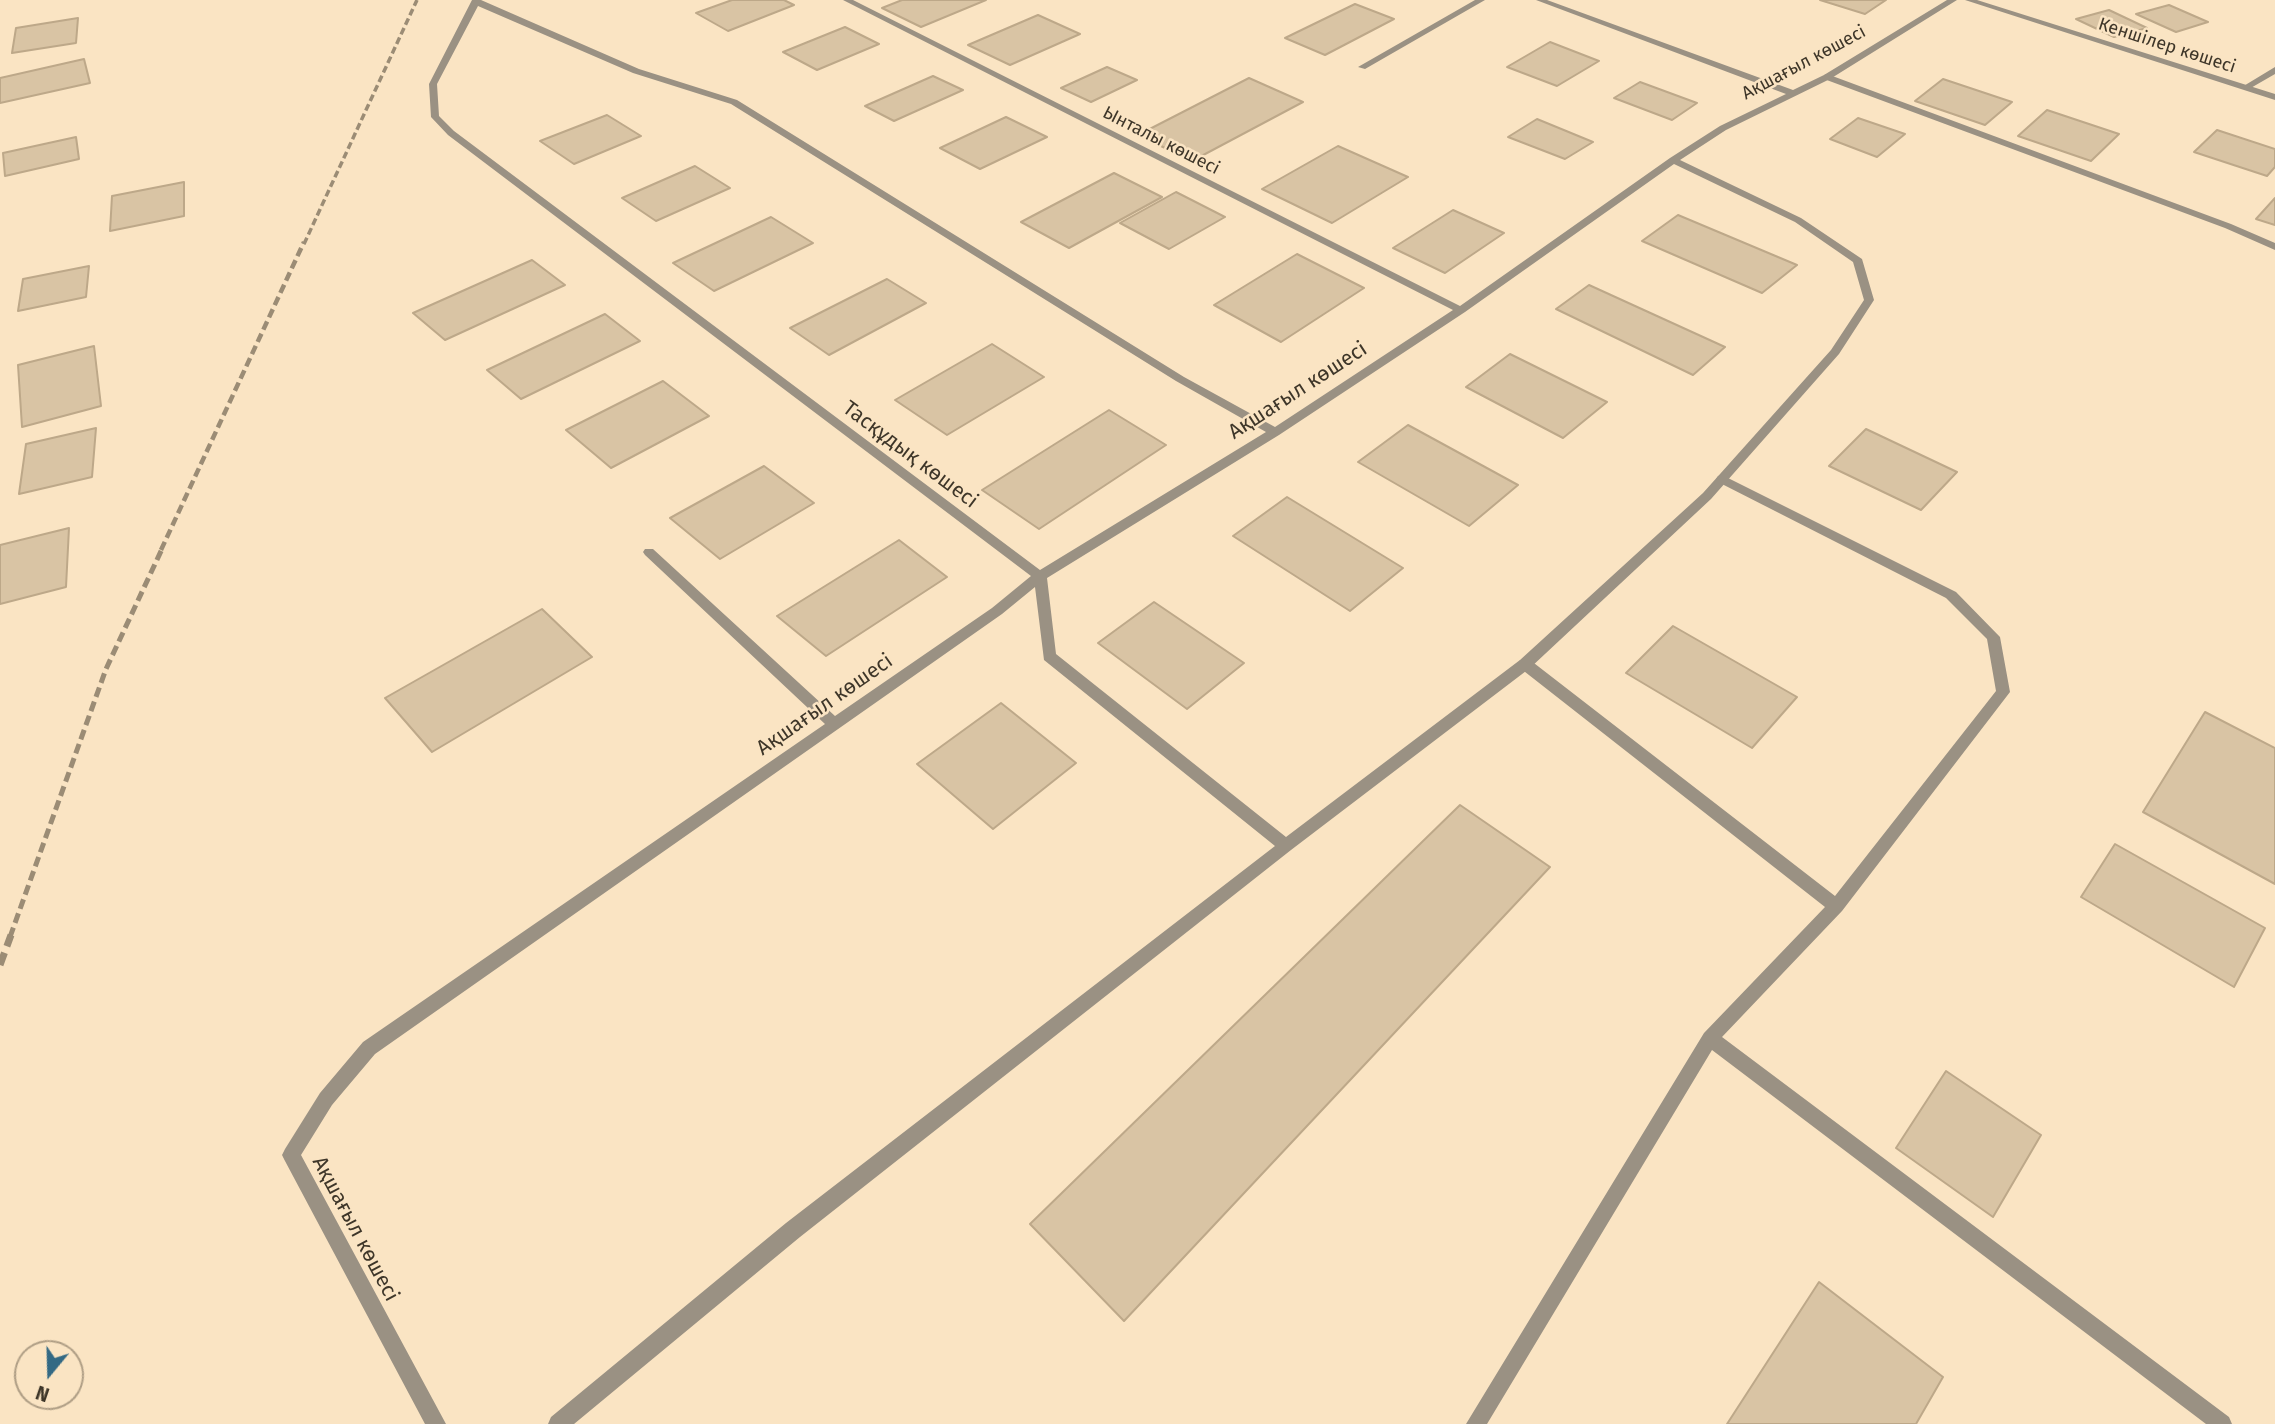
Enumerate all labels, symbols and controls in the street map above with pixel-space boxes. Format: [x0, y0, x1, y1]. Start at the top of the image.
street label: Кеншілер көшесі [2095, 14, 2239, 78]
street label: Ақшағыл көшесі [1738, 21, 1870, 105]
street label: Ынталы көшесі [1099, 102, 1223, 180]
street label: Ақшағыл көшесі [1224, 337, 1372, 445]
street label: Тасқұдық көшесі [837, 396, 983, 514]
street label: Ақшағыл көшесі [752, 649, 898, 761]
street label: Ақшағыл көшесі [306, 1152, 404, 1306]
north arrow [14, 1340, 84, 1410]
text: N [33, 1381, 52, 1406]

